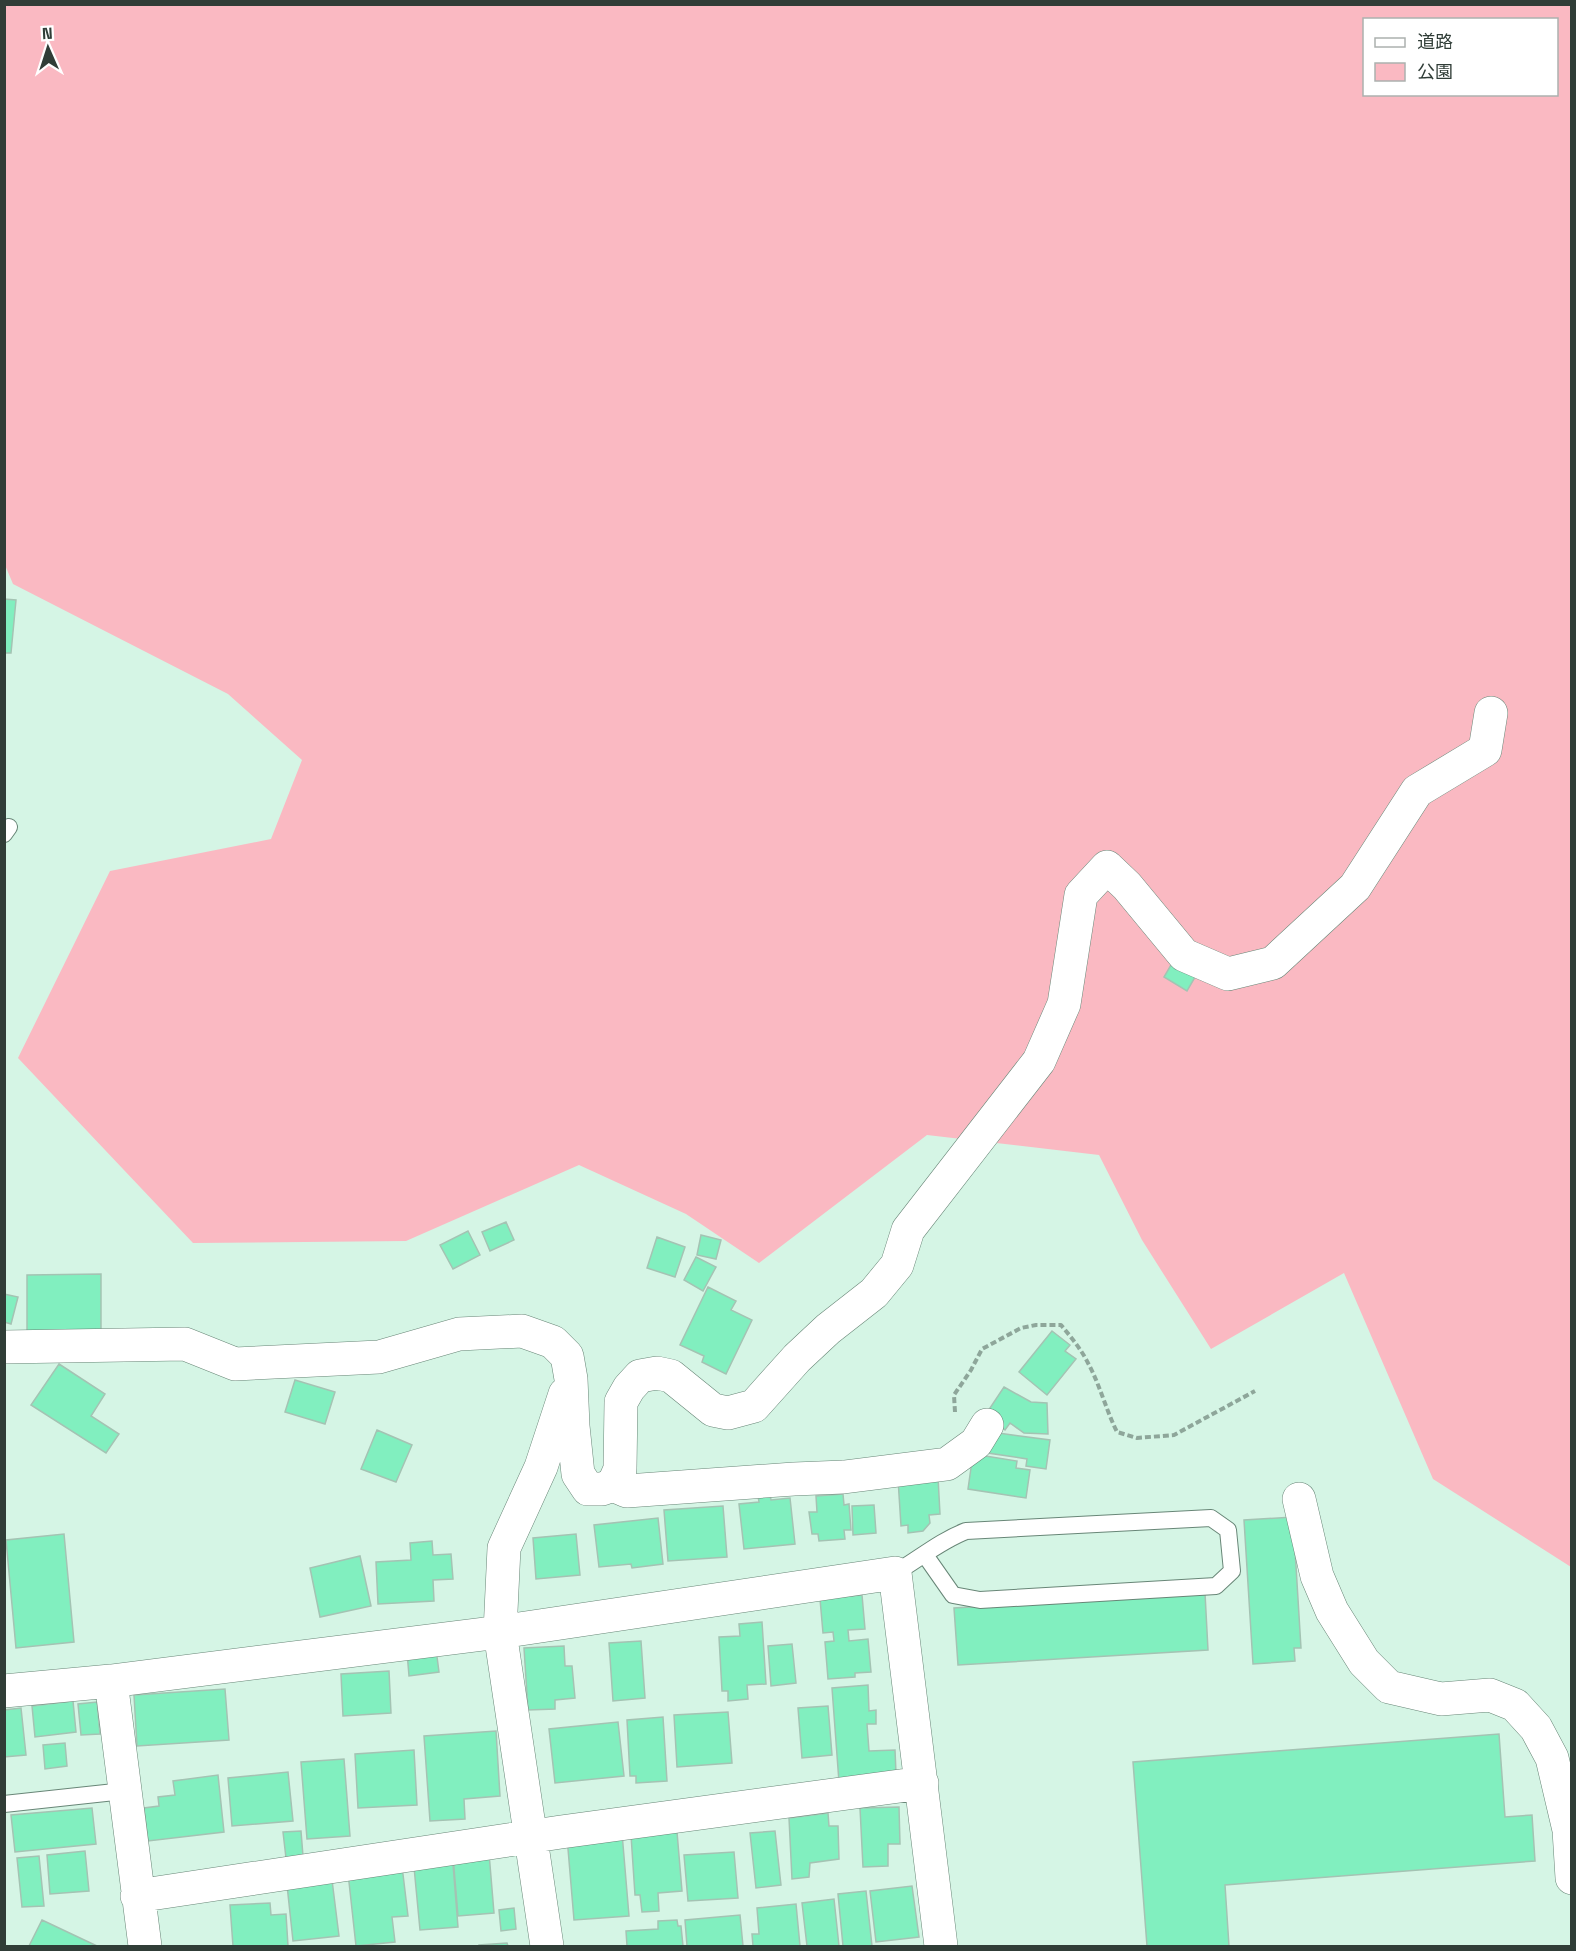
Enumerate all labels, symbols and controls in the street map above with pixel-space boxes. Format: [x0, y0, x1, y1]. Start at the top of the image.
north arrow [18, 18, 78, 78]
legend [1363, 18, 1558, 96]
text: N [41, 23, 53, 44]
text: 道路 [1417, 30, 1453, 53]
text: 公園 [1417, 60, 1453, 83]

